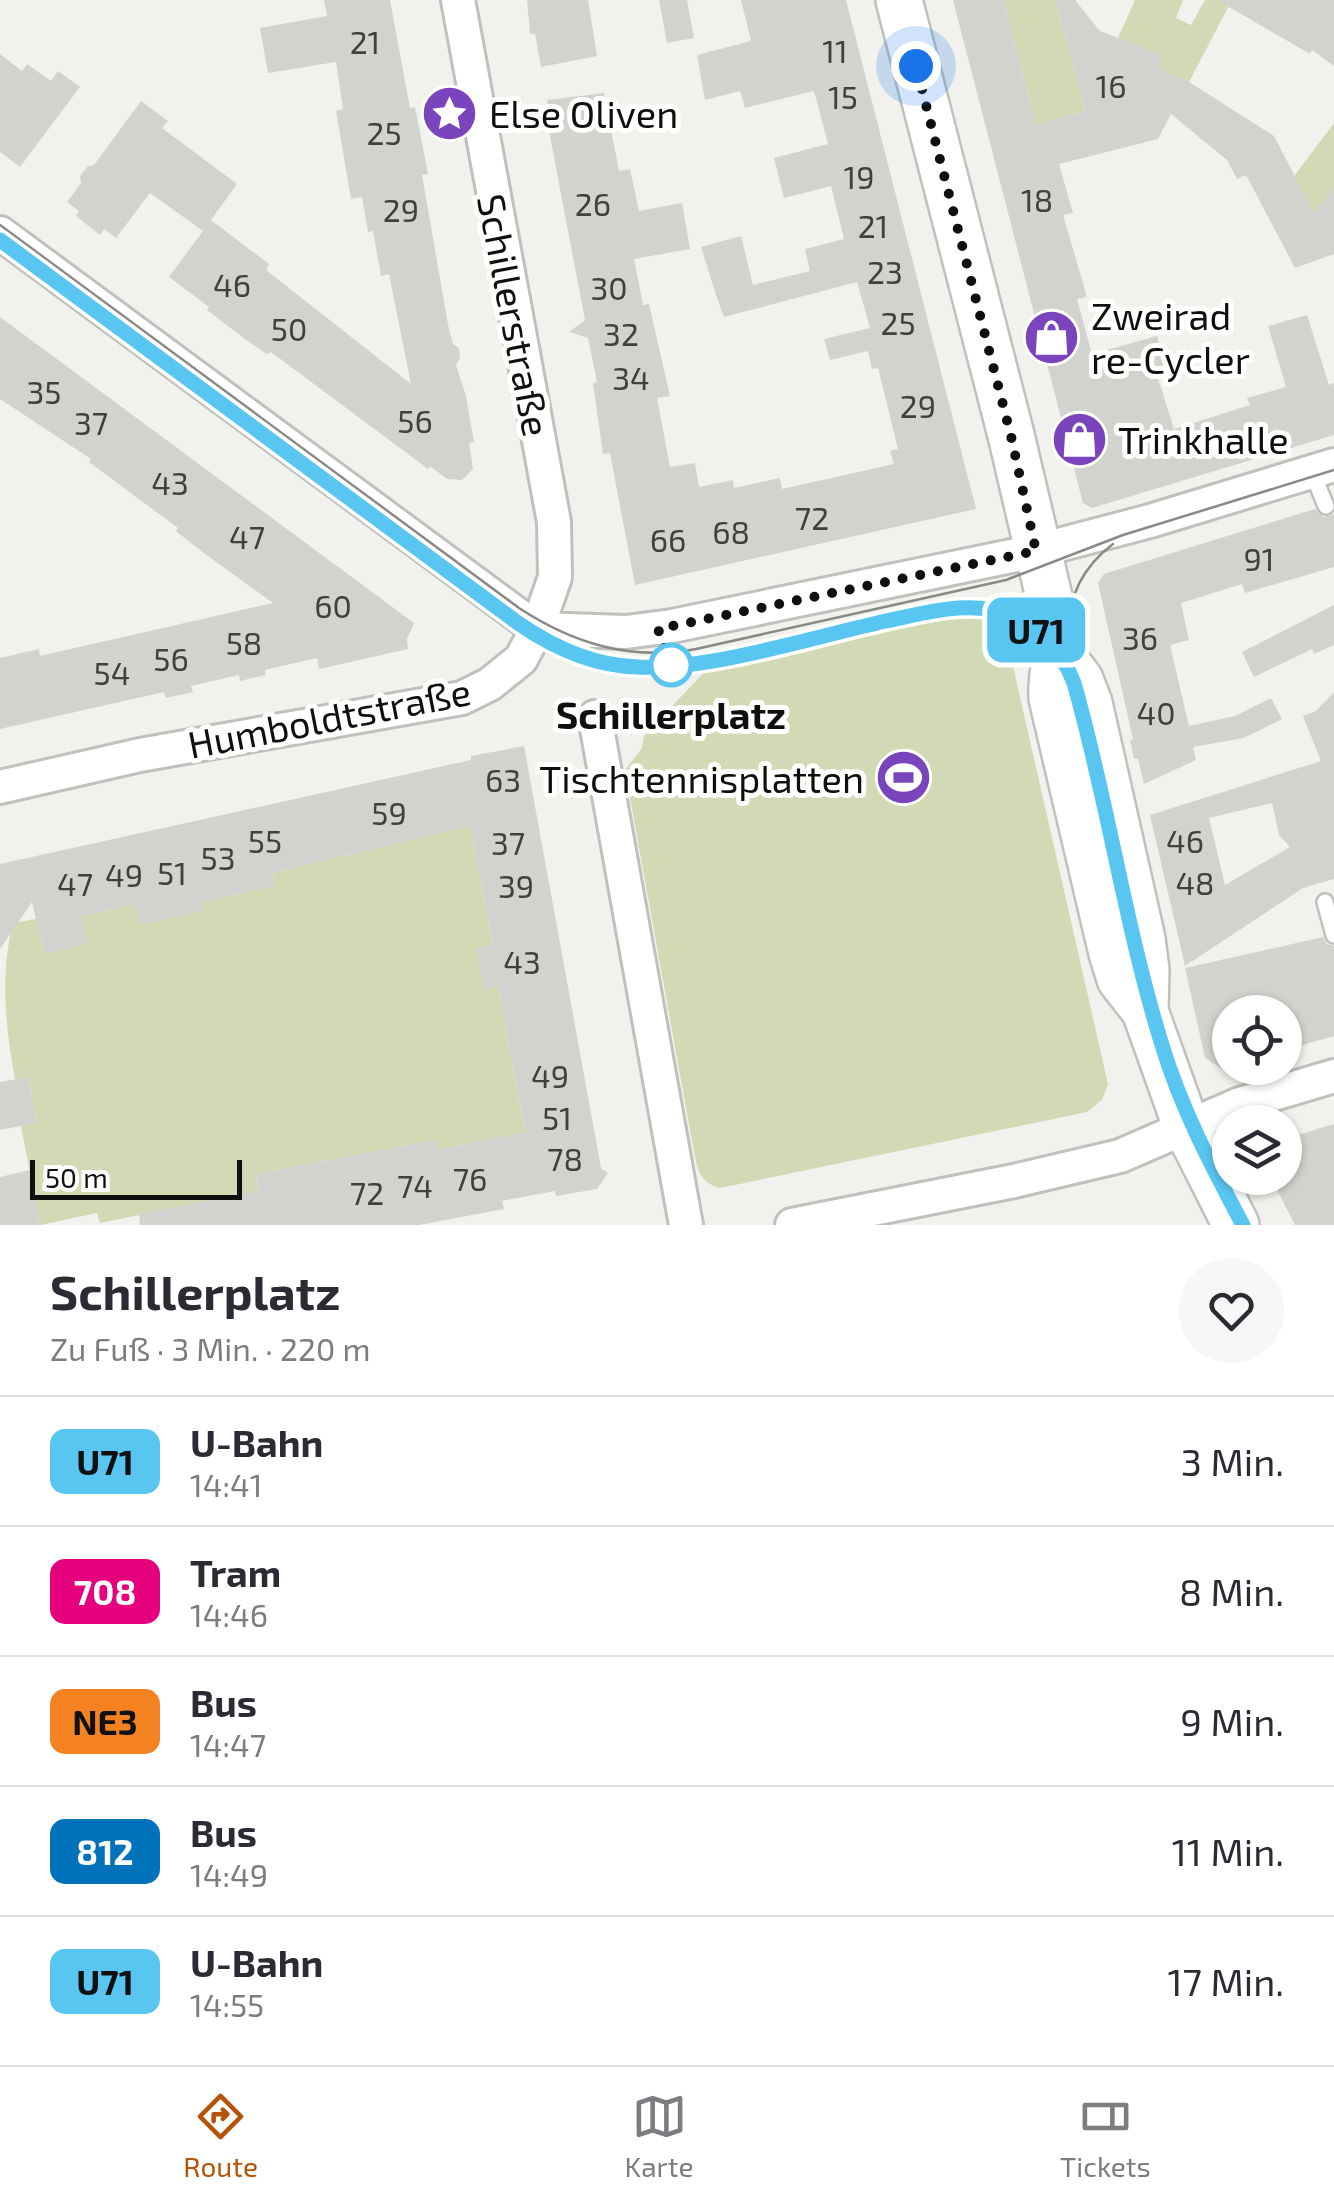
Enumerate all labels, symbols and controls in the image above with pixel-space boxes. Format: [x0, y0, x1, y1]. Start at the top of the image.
house number: 21 [350, 22, 380, 60]
house number: 11 [822, 31, 848, 69]
your location [891, 41, 941, 91]
house number: 16 [1095, 66, 1127, 104]
house number: 15 [828, 77, 858, 115]
place icon: Else Oliven [420, 83, 480, 143]
place label: Else Oliven [489, 90, 678, 136]
house number: 25 [366, 113, 402, 151]
house number: 19 [843, 157, 875, 195]
house number: 18 [1021, 180, 1053, 218]
house number: 26 [575, 184, 611, 222]
house number: 29 [383, 190, 419, 228]
street label: Schillerstraße [469, 190, 561, 440]
house number: 21 [858, 206, 888, 244]
house number: 23 [867, 252, 903, 290]
house number: 46 [213, 265, 251, 303]
house number: 30 [590, 268, 628, 306]
place label: Zweirad re-Cycler [1091, 292, 1250, 382]
house number: 25 [880, 303, 916, 341]
shop icon: Zweirad re-Cycler [1022, 307, 1082, 367]
house number: 50 [271, 309, 307, 347]
house number: 32 [603, 314, 639, 352]
house number: 34 [612, 358, 650, 396]
house number: 35 [27, 372, 61, 410]
house number: 29 [900, 386, 936, 424]
house number: 56 [397, 401, 433, 439]
house number: 37 [74, 403, 108, 441]
shop icon: Trinkhalle [1049, 409, 1109, 469]
place label: Trinkhalle [1118, 416, 1289, 462]
house number: 43 [151, 463, 189, 501]
house number: 72 [795, 498, 829, 536]
house number: 68 [712, 512, 750, 550]
house number: 47 [229, 517, 265, 555]
house number: 66 [650, 520, 686, 558]
house number: 91 [1243, 539, 1275, 577]
house number: 60 [314, 586, 352, 624]
line badge: U71 [978, 598, 1094, 662]
text: U71 [1007, 609, 1065, 651]
house number: 36 [1122, 618, 1158, 656]
house number: 58 [226, 623, 262, 661]
house number: 56 [153, 639, 189, 677]
marker: Schillerplatz [650, 644, 692, 686]
house number: 54 [94, 653, 130, 691]
street label: Humboldtstraße [184, 667, 474, 767]
place label: Schillerplatz [556, 691, 786, 737]
house number: 40 [1137, 693, 1175, 731]
sports icon: Tischtennisplatten [873, 748, 933, 808]
place label: Tischtennisplatten [539, 755, 864, 801]
house number: 63 [485, 760, 521, 798]
house number: 59 [371, 793, 407, 831]
house number: 55 [248, 821, 282, 859]
house number: 46 [1166, 821, 1204, 859]
house number: 37 [491, 823, 525, 861]
house number: 53 [201, 838, 235, 876]
house number: 51 [157, 853, 187, 891]
house number: 49 [105, 855, 143, 893]
house number: 48 [1175, 863, 1215, 901]
house number: 47 [57, 864, 93, 902]
house number: 39 [498, 866, 534, 904]
house number: 43 [503, 942, 541, 980]
map controls [1212, 995, 1302, 1195]
button: locate [1212, 995, 1302, 1085]
house number: 49 [531, 1056, 569, 1094]
house number: 51 [542, 1098, 572, 1136]
button: layers [1212, 1105, 1302, 1195]
house number: 78 [547, 1139, 583, 1177]
scale bar [30, 1155, 242, 1200]
house number: 76 [453, 1159, 487, 1197]
text: 50 m [45, 1160, 108, 1194]
house number: 74 [397, 1166, 433, 1204]
house number: 72 [350, 1173, 384, 1211]
button: heart [1179, 1258, 1284, 1363]
text: Schillerplatz [50, 1262, 341, 1320]
text: Zu Fuß · 3 Min. · 220 m [50, 1329, 370, 1367]
text: U-Bahn [190, 1419, 323, 1465]
text: 3 Min. [1181, 1438, 1284, 1484]
text: U71 [76, 1440, 134, 1482]
text: 14:41 [190, 1465, 262, 1503]
text: Tram [190, 1549, 281, 1595]
text: 8 Min. [1179, 1568, 1284, 1614]
text: 708 [74, 1570, 136, 1612]
text: 14:46 [190, 1595, 268, 1633]
text: Bus [190, 1679, 257, 1725]
text: 9 Min. [1180, 1698, 1284, 1744]
text: NE3 [72, 1700, 138, 1742]
text: 14:47 [190, 1725, 266, 1763]
text: Bus [190, 1809, 257, 1855]
text: 11 Min. [1172, 1828, 1284, 1874]
text: 812 [76, 1830, 134, 1872]
text: 14:49 [190, 1855, 268, 1893]
text: U-Bahn [190, 1939, 323, 1985]
text: 17 Min. [1167, 1958, 1284, 2004]
text: U71 [76, 1960, 134, 2002]
text: 14:55 [190, 1985, 264, 2023]
tab: Route [183, 2089, 258, 2183]
tab: Karte [625, 2089, 693, 2183]
tab: Tickets [1060, 2089, 1151, 2183]

